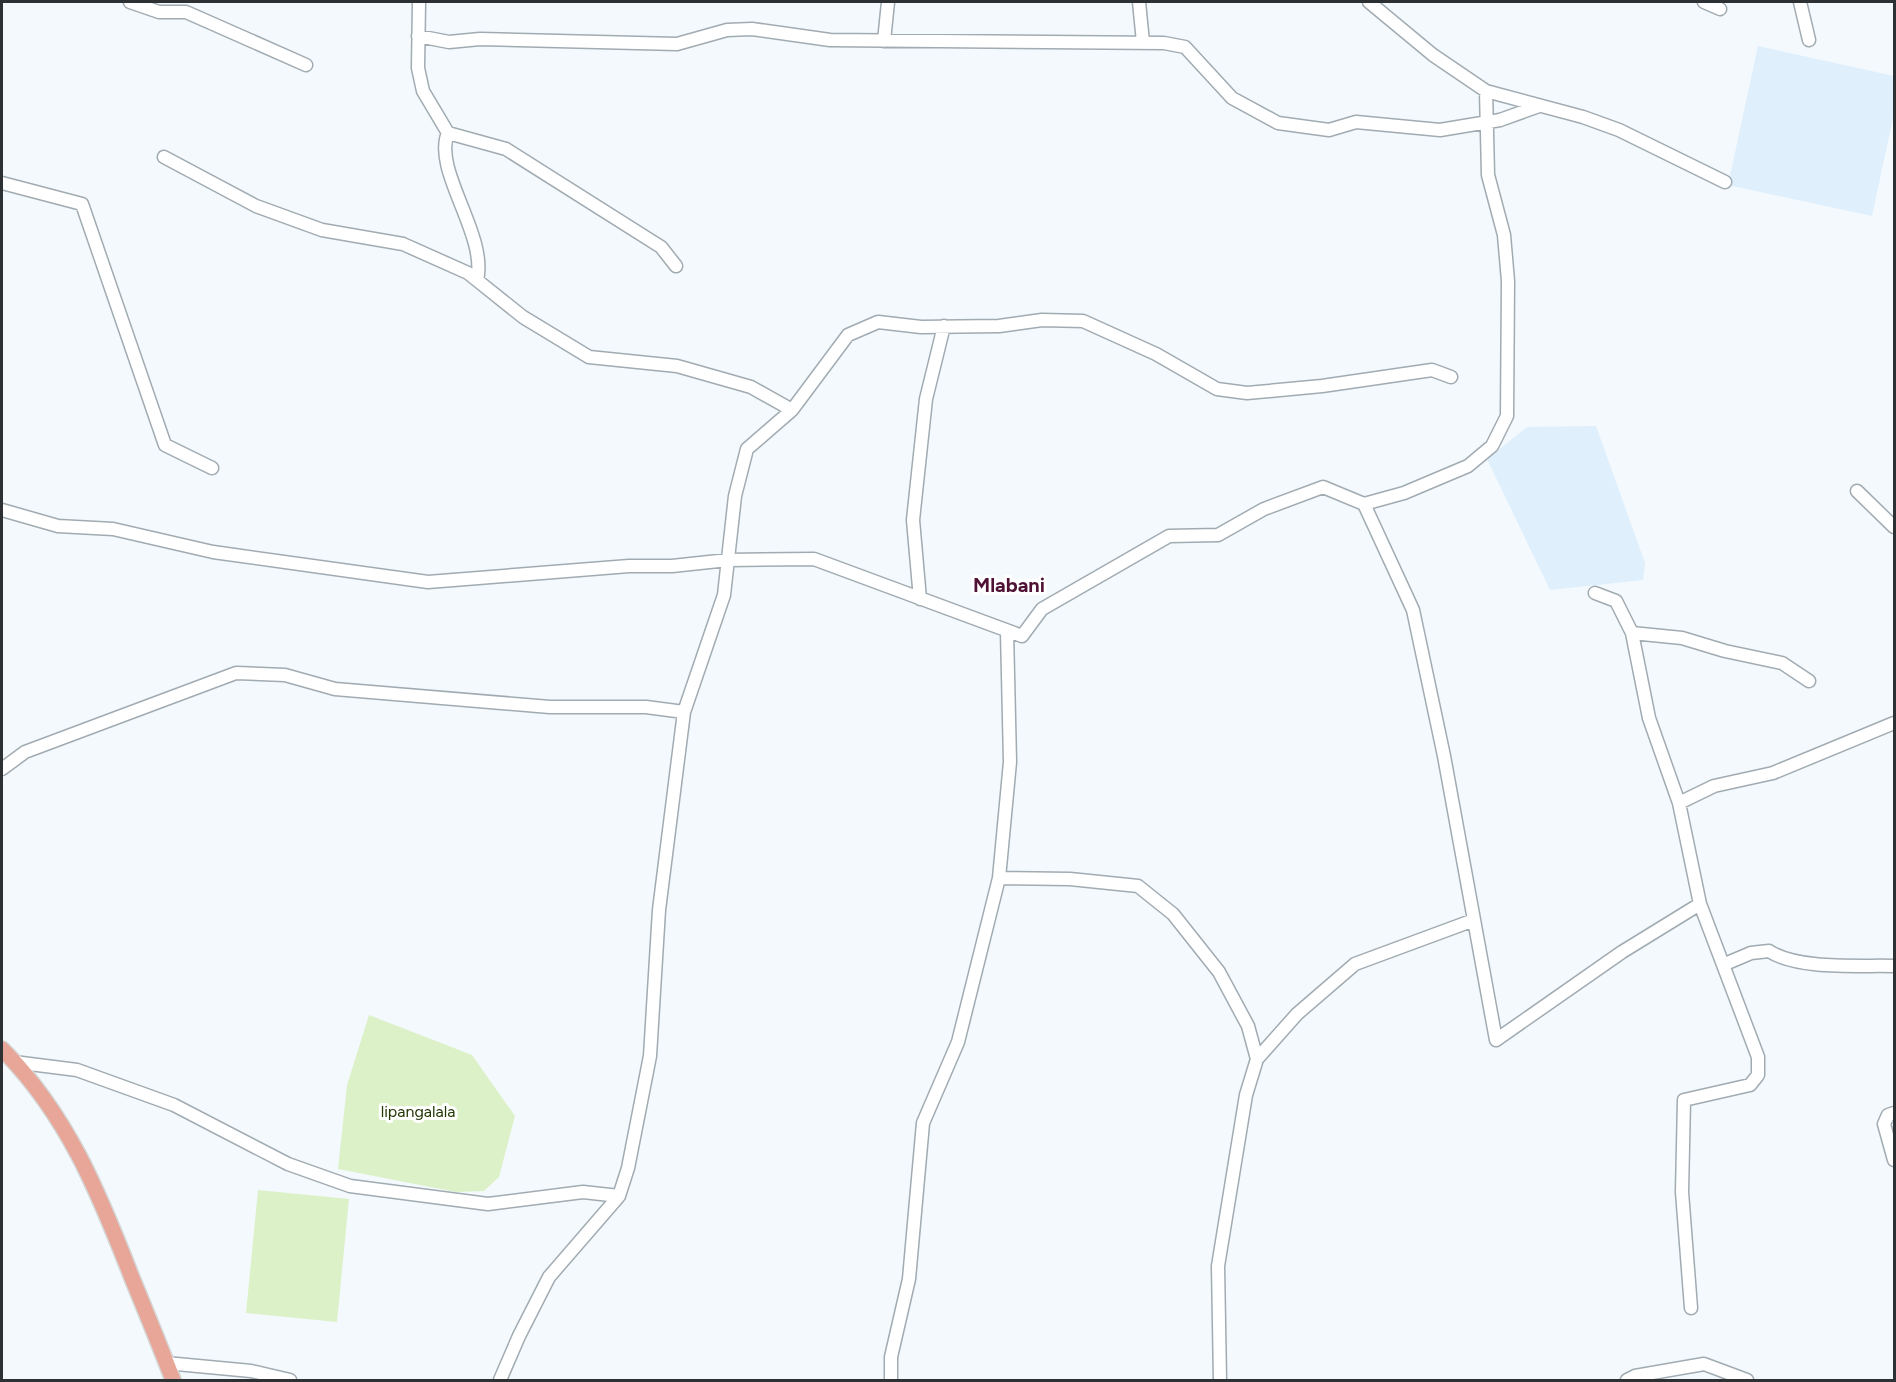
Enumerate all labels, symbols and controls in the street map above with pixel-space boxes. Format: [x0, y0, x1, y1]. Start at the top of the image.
district label: Mlabani [973, 573, 1045, 597]
park label: lipangalala [381, 1102, 455, 1121]

